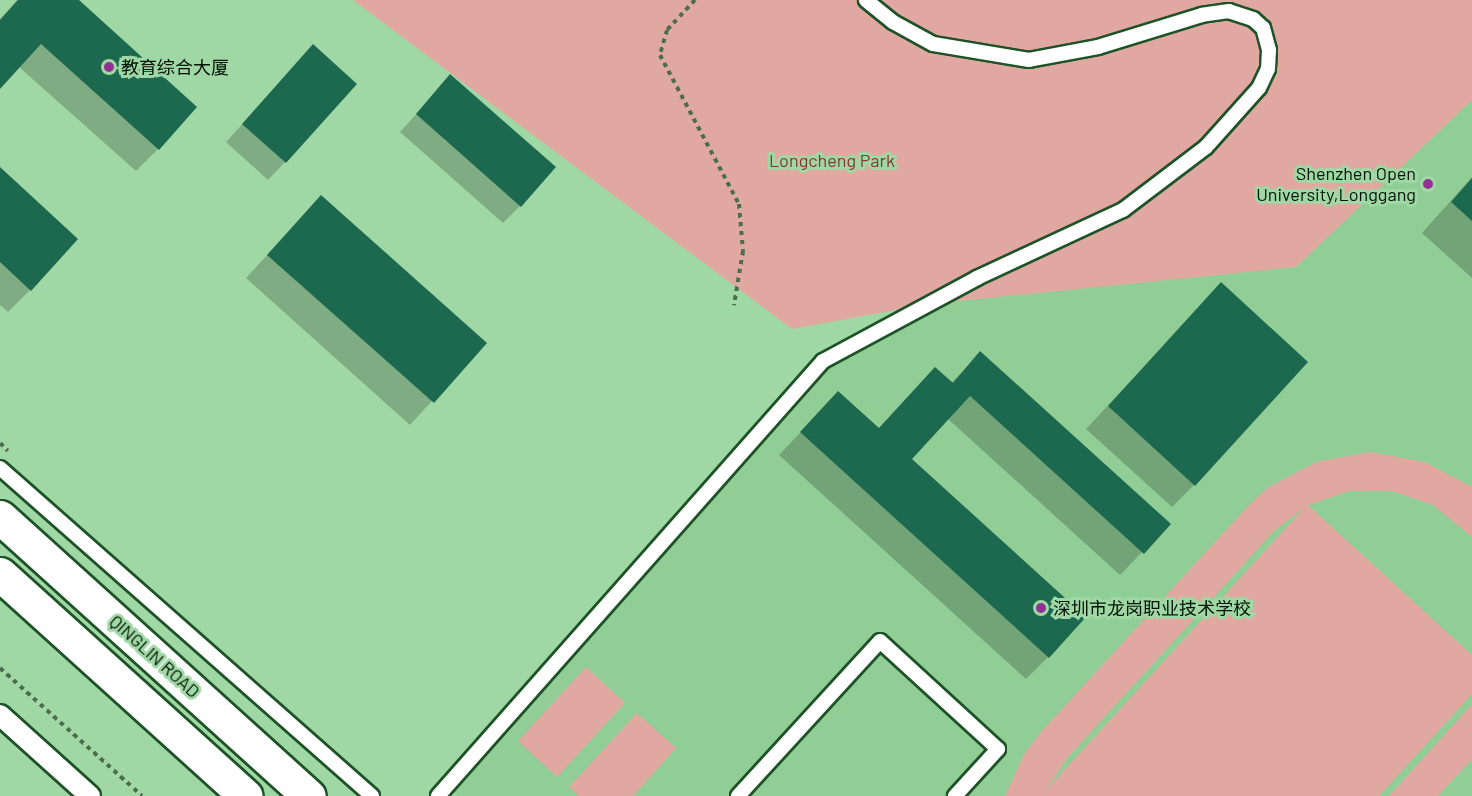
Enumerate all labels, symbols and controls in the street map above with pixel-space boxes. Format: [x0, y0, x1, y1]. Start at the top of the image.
place label: 教育综合大厦 [121, 56, 229, 78]
marker: 教育综合大厦 [102, 60, 116, 74]
park label: Longcheng Park [769, 149, 895, 171]
place label: Shenzhen Open University,Longgang [1256, 163, 1416, 206]
marker: Shenzhen Open University,Longgang [1421, 177, 1435, 191]
place label: 深圳市龙岗职业技术学校 [1053, 597, 1251, 619]
marker: 深圳市龙岗职业技术学校 [1034, 601, 1048, 615]
street label: QINGLIN ROAD [106, 610, 204, 702]

